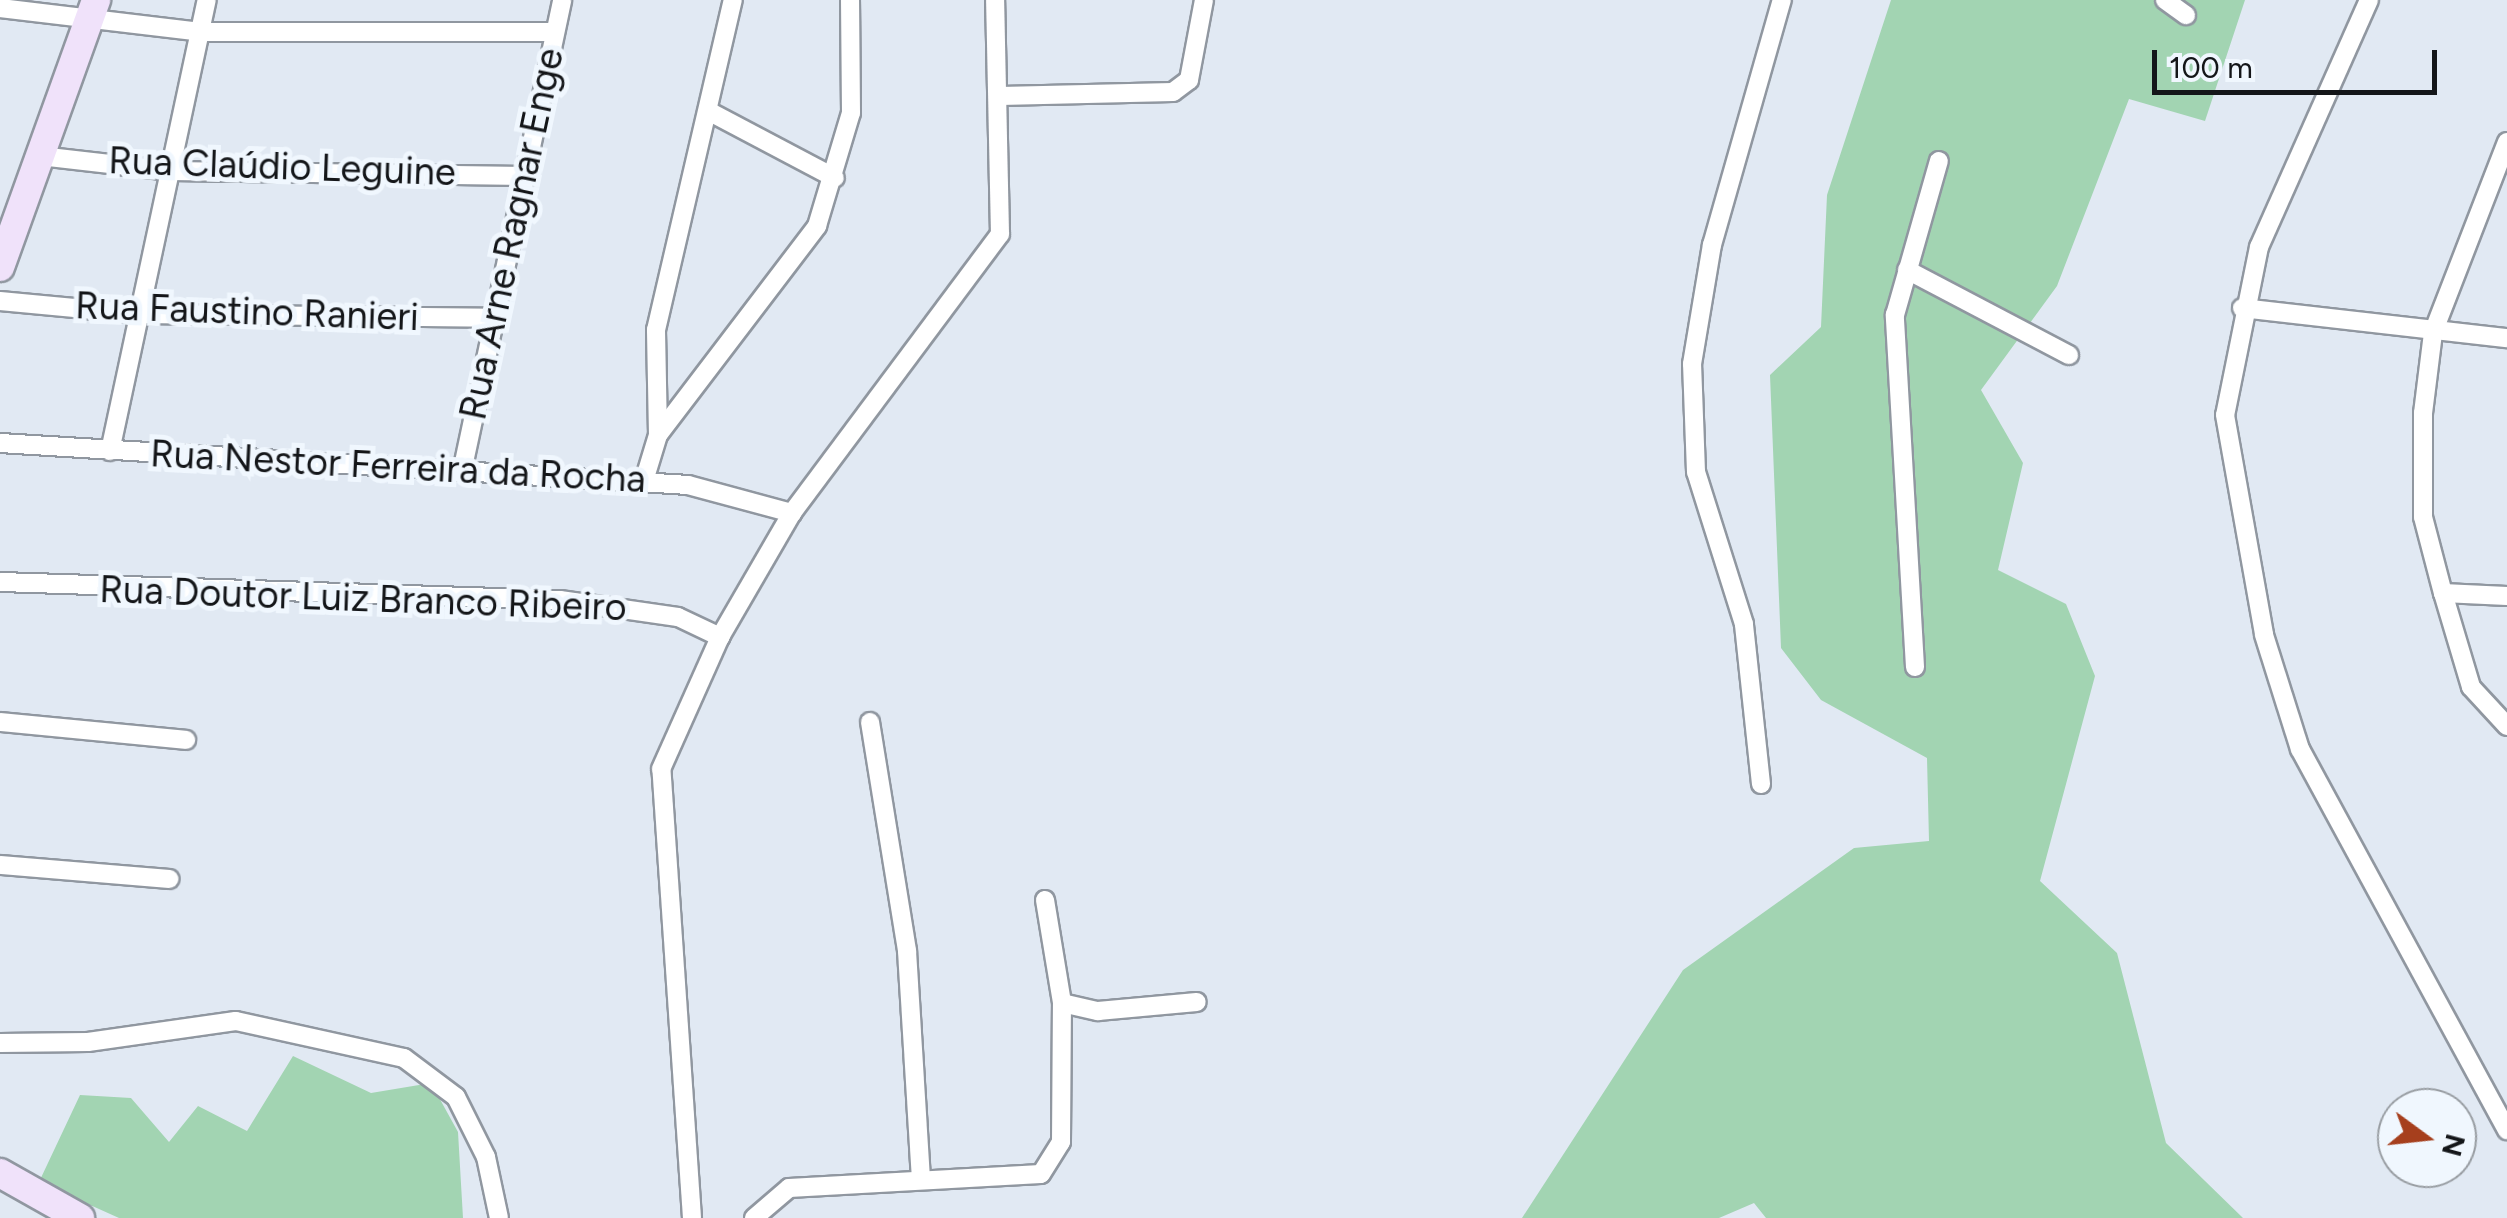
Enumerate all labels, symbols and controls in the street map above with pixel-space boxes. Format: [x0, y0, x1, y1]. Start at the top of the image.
scale bar [2157, 30, 2442, 92]
street label: Rua Arne Ragnar Enge [450, 44, 574, 424]
text: 100 m [2169, 49, 2253, 86]
street label: Rua Claúdio Leguine [108, 138, 456, 196]
street label: Rua Faustino Ranieri [74, 283, 420, 341]
street label: Rua Nestor Ferreira da Rocha [149, 431, 647, 503]
street label: Rua Doutor Luiz Branco Ribeiro [99, 567, 627, 631]
north arrow [2377, 1088, 2477, 1188]
text: N [2435, 1130, 2473, 1160]

